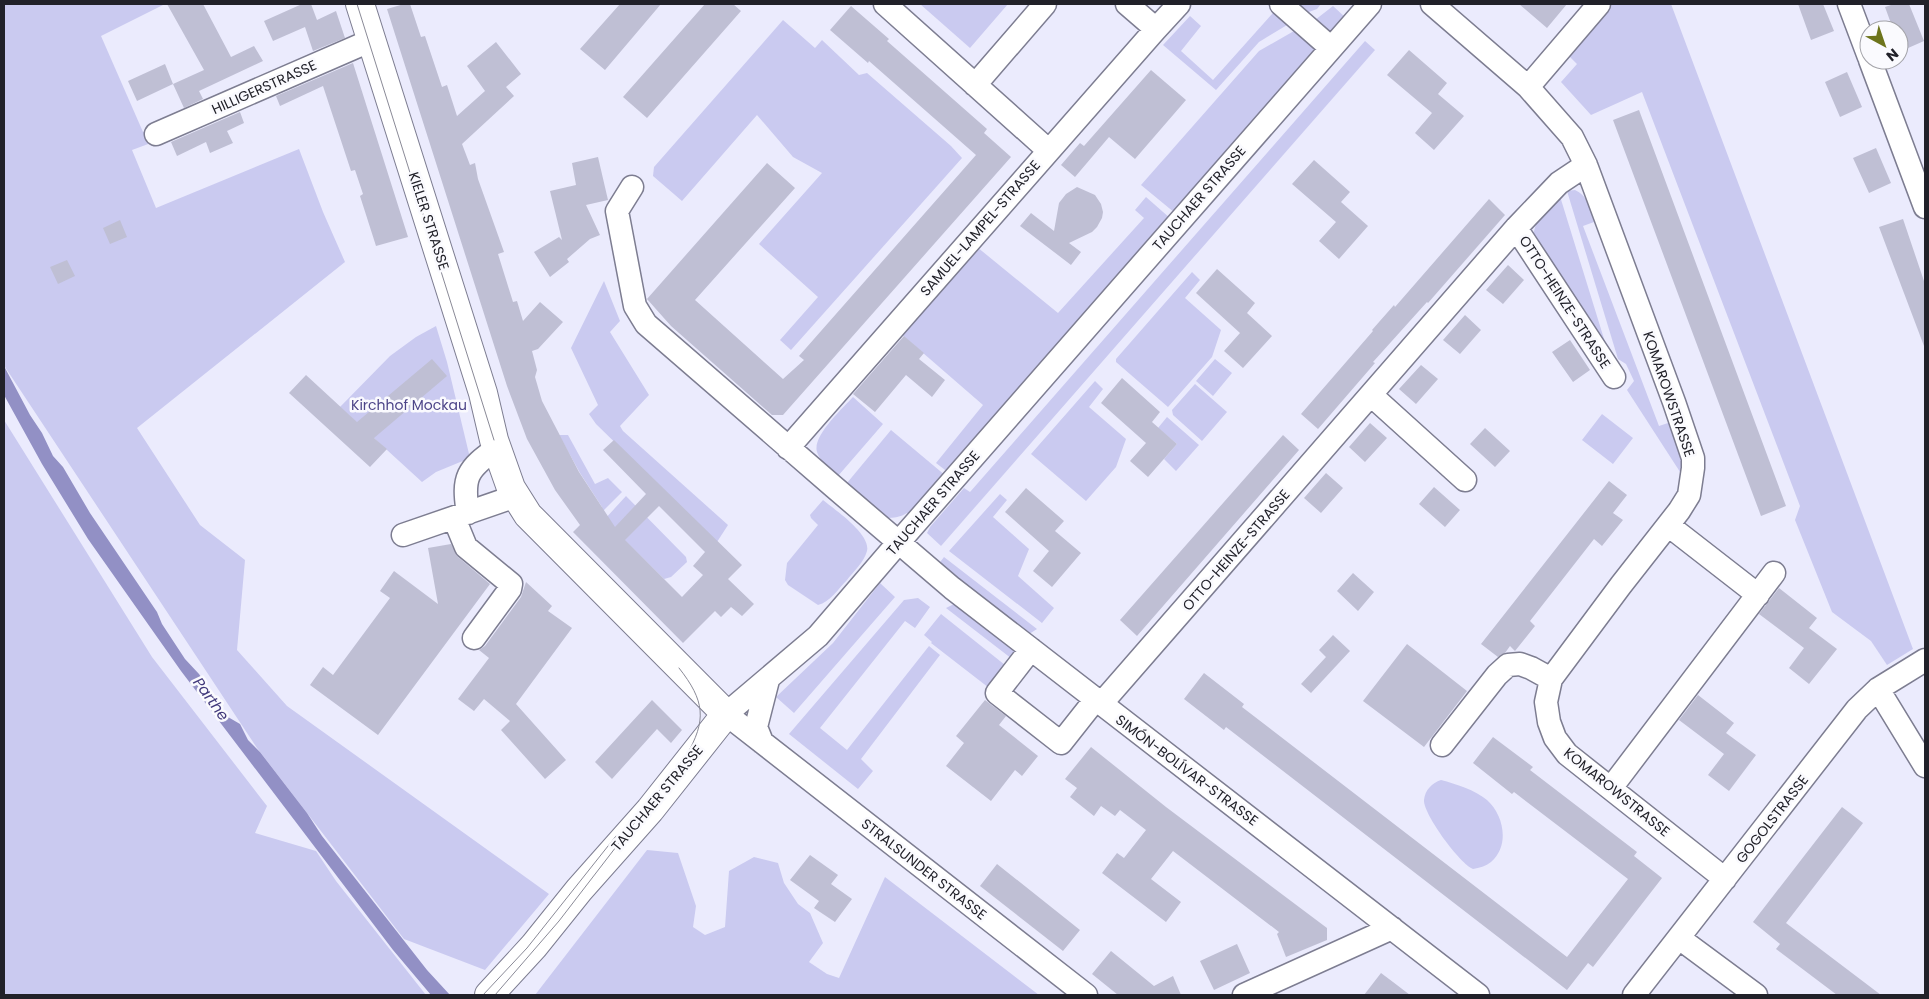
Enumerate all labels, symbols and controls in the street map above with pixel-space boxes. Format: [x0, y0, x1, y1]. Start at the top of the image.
north arrow [1859, 20, 1909, 70]
text: N [1882, 44, 1903, 66]
street label: HILLIGERSTRASSE [208, 55, 320, 119]
street label: TAUCHAER STRASSE [1148, 141, 1250, 255]
street label: SAMUEL-LAMPEL-STRASSE [915, 156, 1045, 300]
street label: KIELER STRASSE [404, 169, 454, 273]
street label: OTTO-HEINZE-STRASSE [1514, 232, 1616, 372]
street label: KOMAROWSTRASSE [1638, 329, 1700, 459]
park label: Kirchhof Mockau [351, 395, 467, 415]
street label: TAUCHAER STRASSE [882, 446, 984, 560]
street label: OTTO-HEINZE-STRASSE [1178, 485, 1294, 615]
water label: Parthe [189, 673, 234, 725]
street label: SIMÓN-BOLÍVAR-STRASSE [1112, 710, 1262, 830]
street label: TAUCHAER STRASSE [607, 741, 707, 855]
street label: KOMAROWSTRASSE [1560, 743, 1674, 841]
street label: GOGOLSTRASSE [1731, 771, 1813, 867]
street label: STRALSUNDER STRASSE [857, 814, 991, 924]

